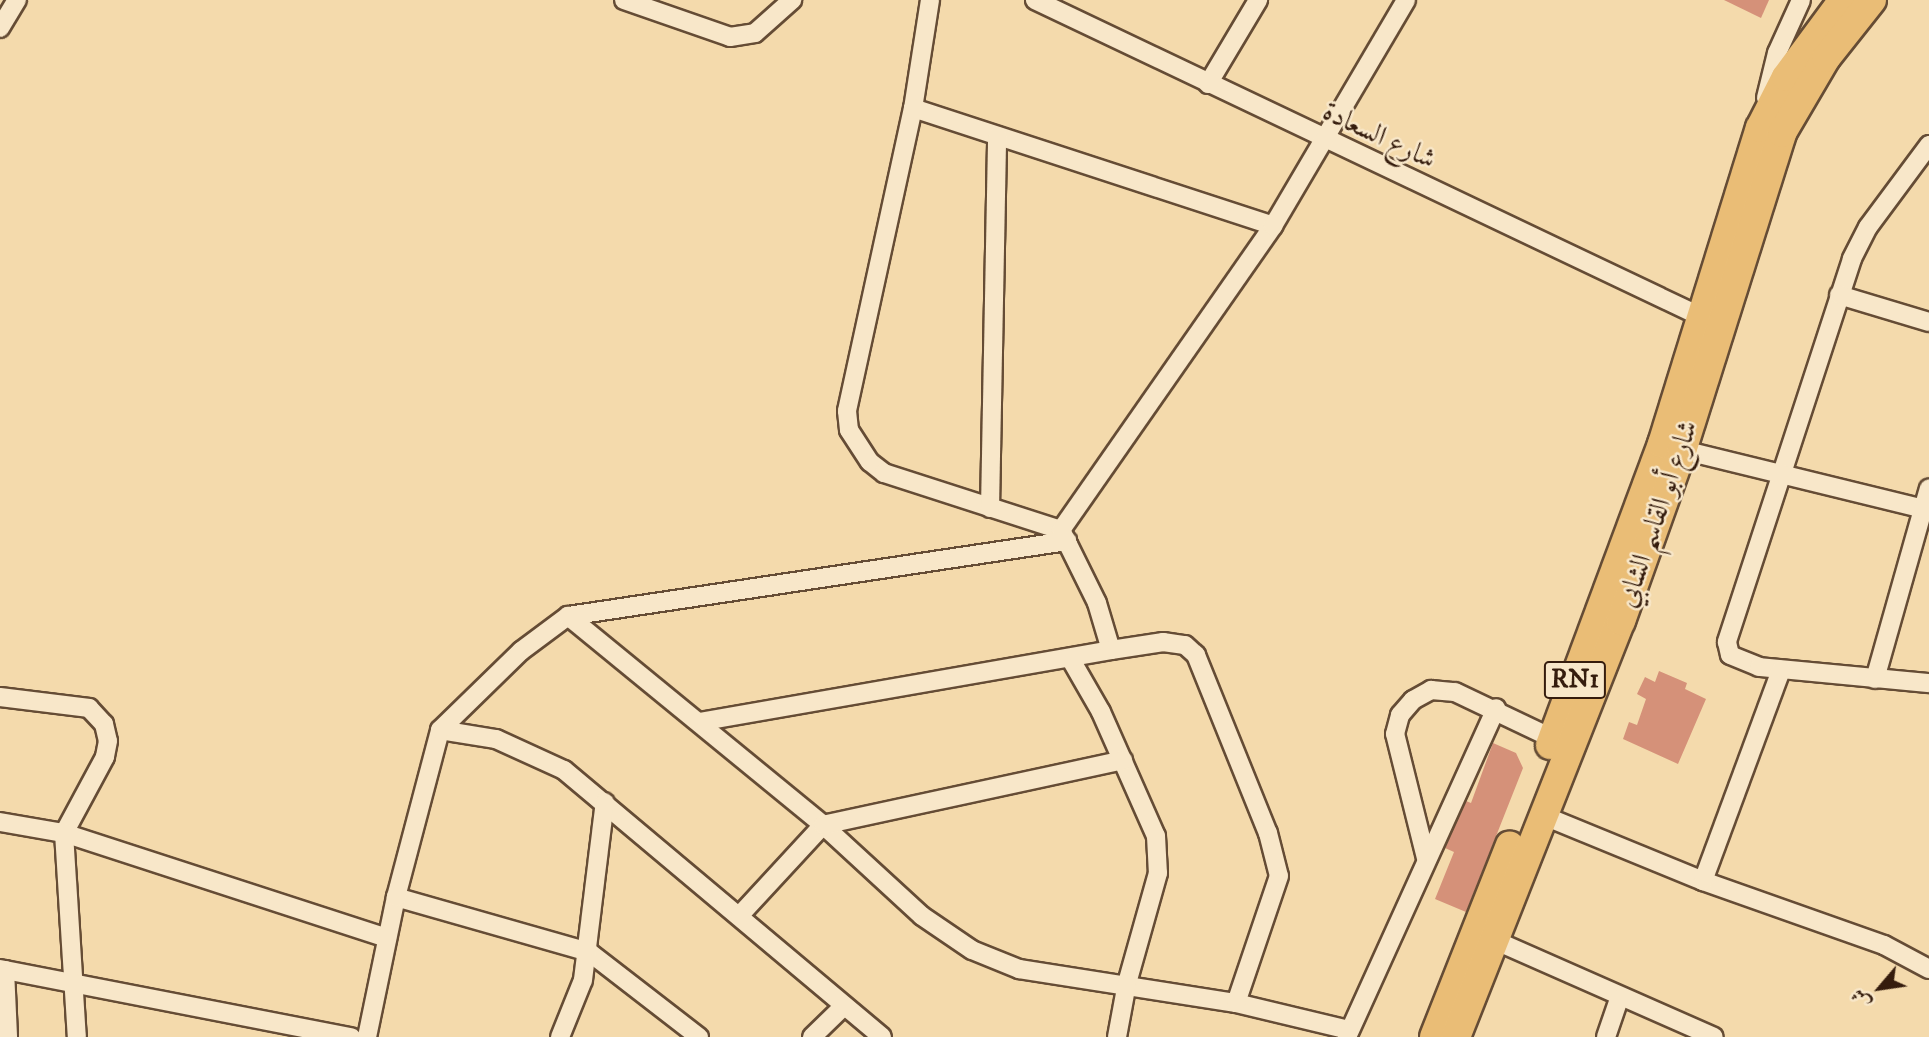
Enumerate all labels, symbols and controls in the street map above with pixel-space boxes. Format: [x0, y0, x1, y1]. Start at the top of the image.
street label: شارع السعادة [1317, 95, 1441, 177]
street label: شارع أبو القاسم الشابي [1610, 416, 1706, 612]
road number: RN1 [1544, 658, 1606, 702]
north arrow [1845, 953, 1915, 1023]
text: ش [1847, 985, 1876, 1012]

